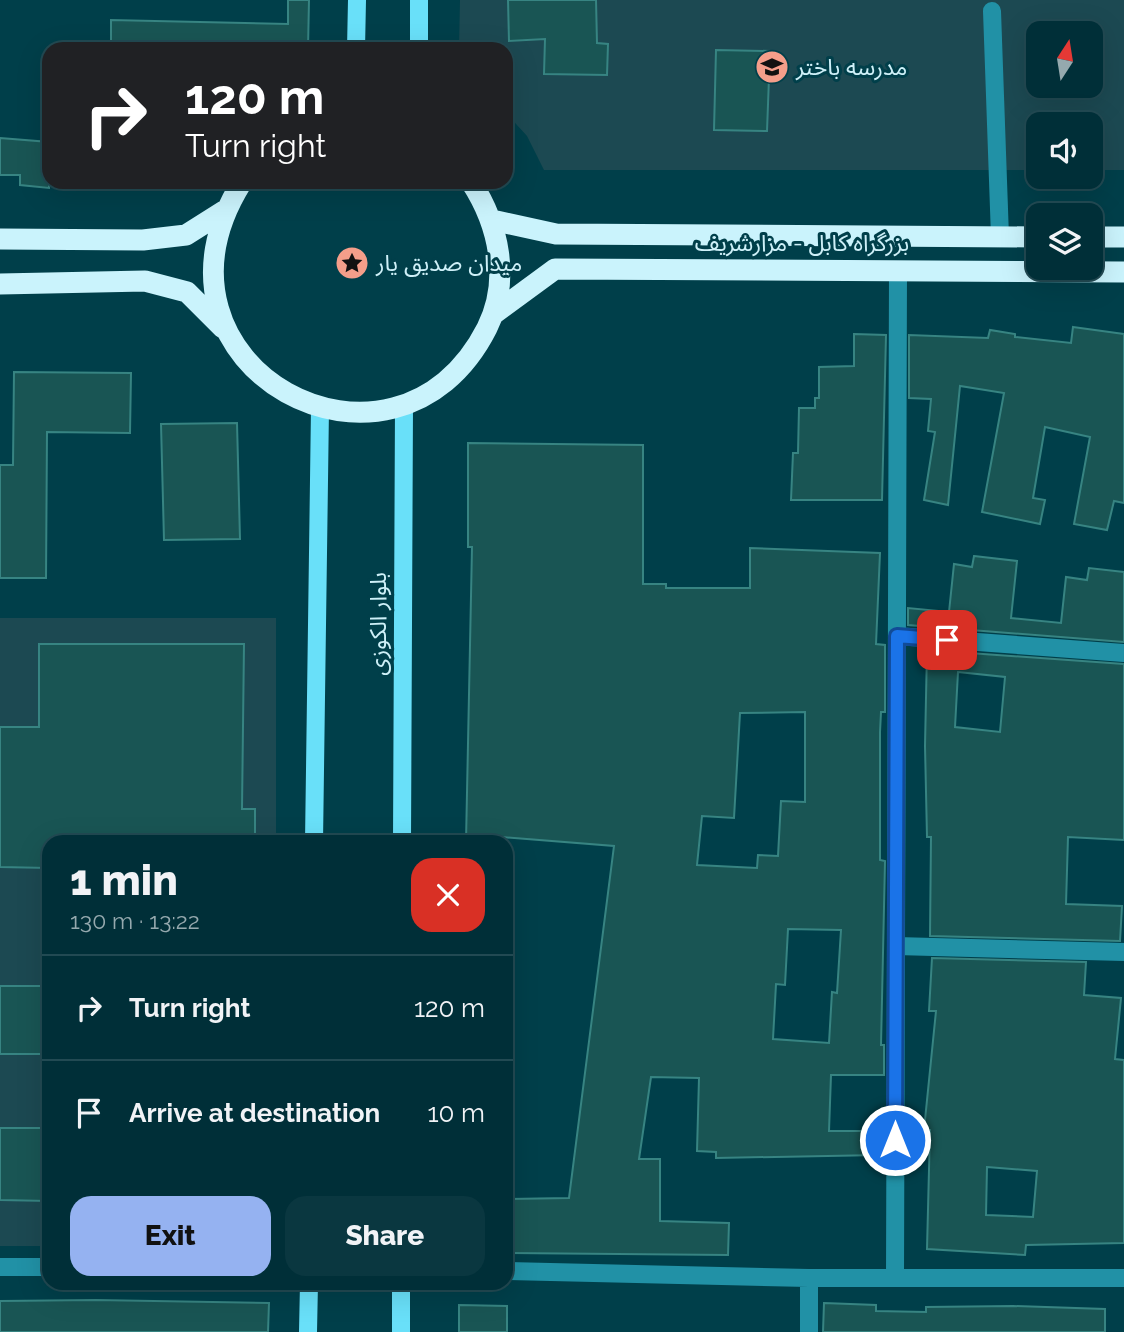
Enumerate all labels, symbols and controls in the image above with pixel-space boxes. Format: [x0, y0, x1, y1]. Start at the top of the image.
north arrow [1026, 21, 1102, 98]
map controls [1026, 21, 1103, 280]
school or university icon: مدرسه باختر [753, 48, 791, 86]
place label: مدرسه باختر [795, 53, 907, 81]
text: 120 m [185, 68, 324, 125]
icon: right [70, 70, 161, 161]
button: sound [1026, 112, 1103, 189]
text: Turn right [185, 127, 326, 164]
button: layers [1026, 203, 1103, 280]
street label: بزرگراه کابل - مزارشریف [695, 229, 909, 257]
place icon: میدان صدیق یار [333, 244, 371, 282]
place label: میدان صدیق یار [375, 249, 522, 277]
street label: بلوار الکوزی [364, 572, 392, 676]
pin [917, 610, 977, 670]
icon: arrive [928, 621, 966, 659]
text: 1 min [70, 856, 178, 905]
button: close [411, 858, 485, 932]
text: 130 m · 13:22 [70, 907, 200, 934]
icon: right [70, 989, 108, 1027]
text: Turn right [129, 993, 250, 1023]
text: 120 m [414, 993, 485, 1023]
icon: arrive [70, 1094, 108, 1132]
text: Arrive at destination [129, 1098, 380, 1128]
text: 10 m [427, 1098, 485, 1128]
position arrow [858, 1103, 932, 1177]
button: Exit [70, 1196, 271, 1276]
button: Share [285, 1196, 485, 1276]

